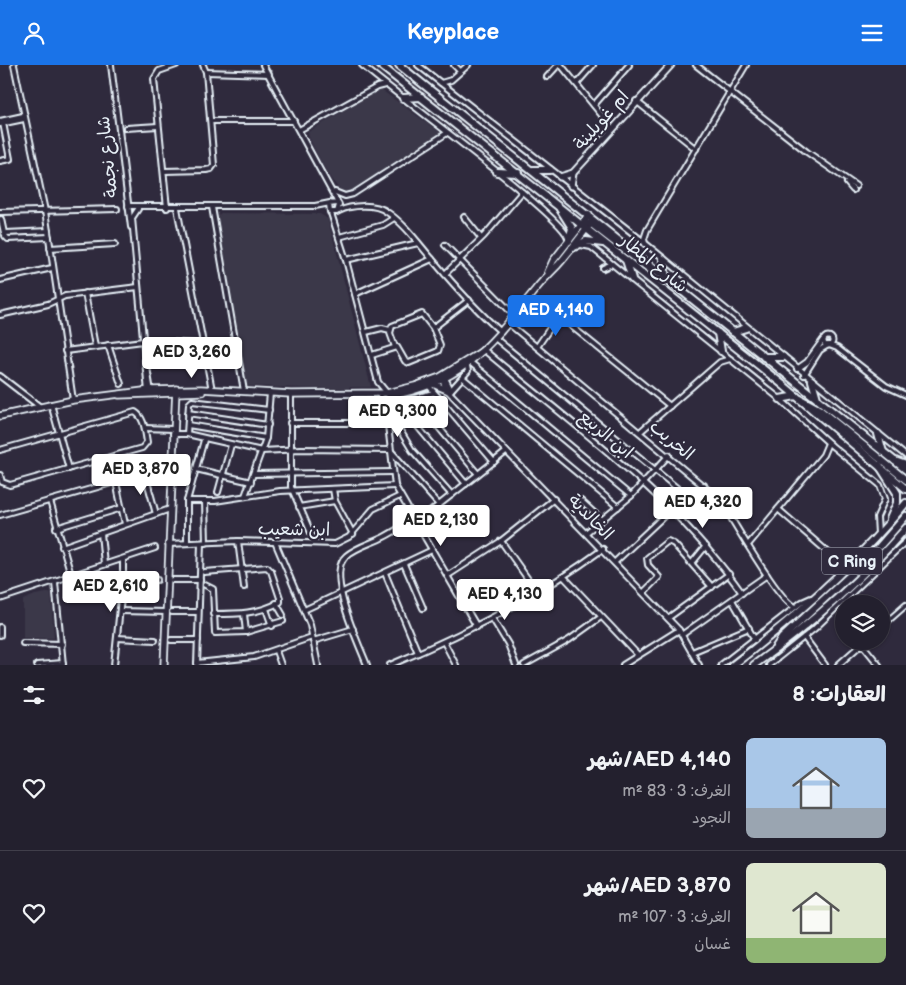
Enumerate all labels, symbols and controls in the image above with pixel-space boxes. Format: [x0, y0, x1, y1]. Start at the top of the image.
icon: person [20, 19, 48, 47]
text: Keyplace [407, 19, 499, 46]
icon: menu [858, 19, 886, 47]
street label: ام غويلينة [569, 86, 636, 156]
street label: شارع نجمة [93, 115, 123, 199]
street label: شارع المطار [613, 228, 692, 298]
pin: AED 4,140 [499, 295, 613, 337]
text: AED 4,140 [519, 301, 593, 320]
pin: AED 3,260 [135, 337, 249, 379]
text: AED 3,260 [153, 343, 231, 362]
pin: AED 9,300 [341, 395, 455, 438]
text: AED 9,300 [359, 402, 437, 421]
street label: ابن الربيع [573, 406, 637, 465]
street label: الخريب [645, 416, 698, 465]
pin: AED 3,870 [84, 453, 198, 496]
text: AED 3,870 [103, 460, 179, 479]
pin: AED 4,320 [646, 487, 760, 529]
street label: الخالدية [564, 490, 618, 545]
text: AED 4,320 [664, 493, 742, 512]
pin: AED 2,130 [384, 505, 498, 547]
text: AED 2,130 [404, 511, 478, 530]
street label: ابن شعيب [258, 518, 330, 541]
road number: C Ring [822, 547, 882, 575]
pin: AED 2,610 [54, 571, 168, 613]
text: AED 2,610 [73, 577, 149, 596]
pin: AED 4,130 [448, 579, 562, 621]
text: AED 4,130 [468, 585, 542, 604]
map controls [835, 595, 890, 650]
button: layers [835, 595, 890, 650]
icon: filters [20, 681, 48, 709]
text: العقارات: 8 [792, 682, 886, 707]
text: AED 4,140/شهر [588, 747, 731, 772]
icon: home [786, 758, 846, 818]
icon: heart [20, 774, 48, 802]
text: الغرف: 3 · 83 m² [623, 782, 731, 801]
text: النجود [692, 809, 731, 828]
text: AED 3,870/شهر [585, 873, 731, 898]
icon: home [786, 883, 846, 943]
icon: heart [20, 899, 48, 927]
text: الغرف: 3 · 107 m² [618, 908, 731, 927]
text: غسان [695, 935, 731, 954]

